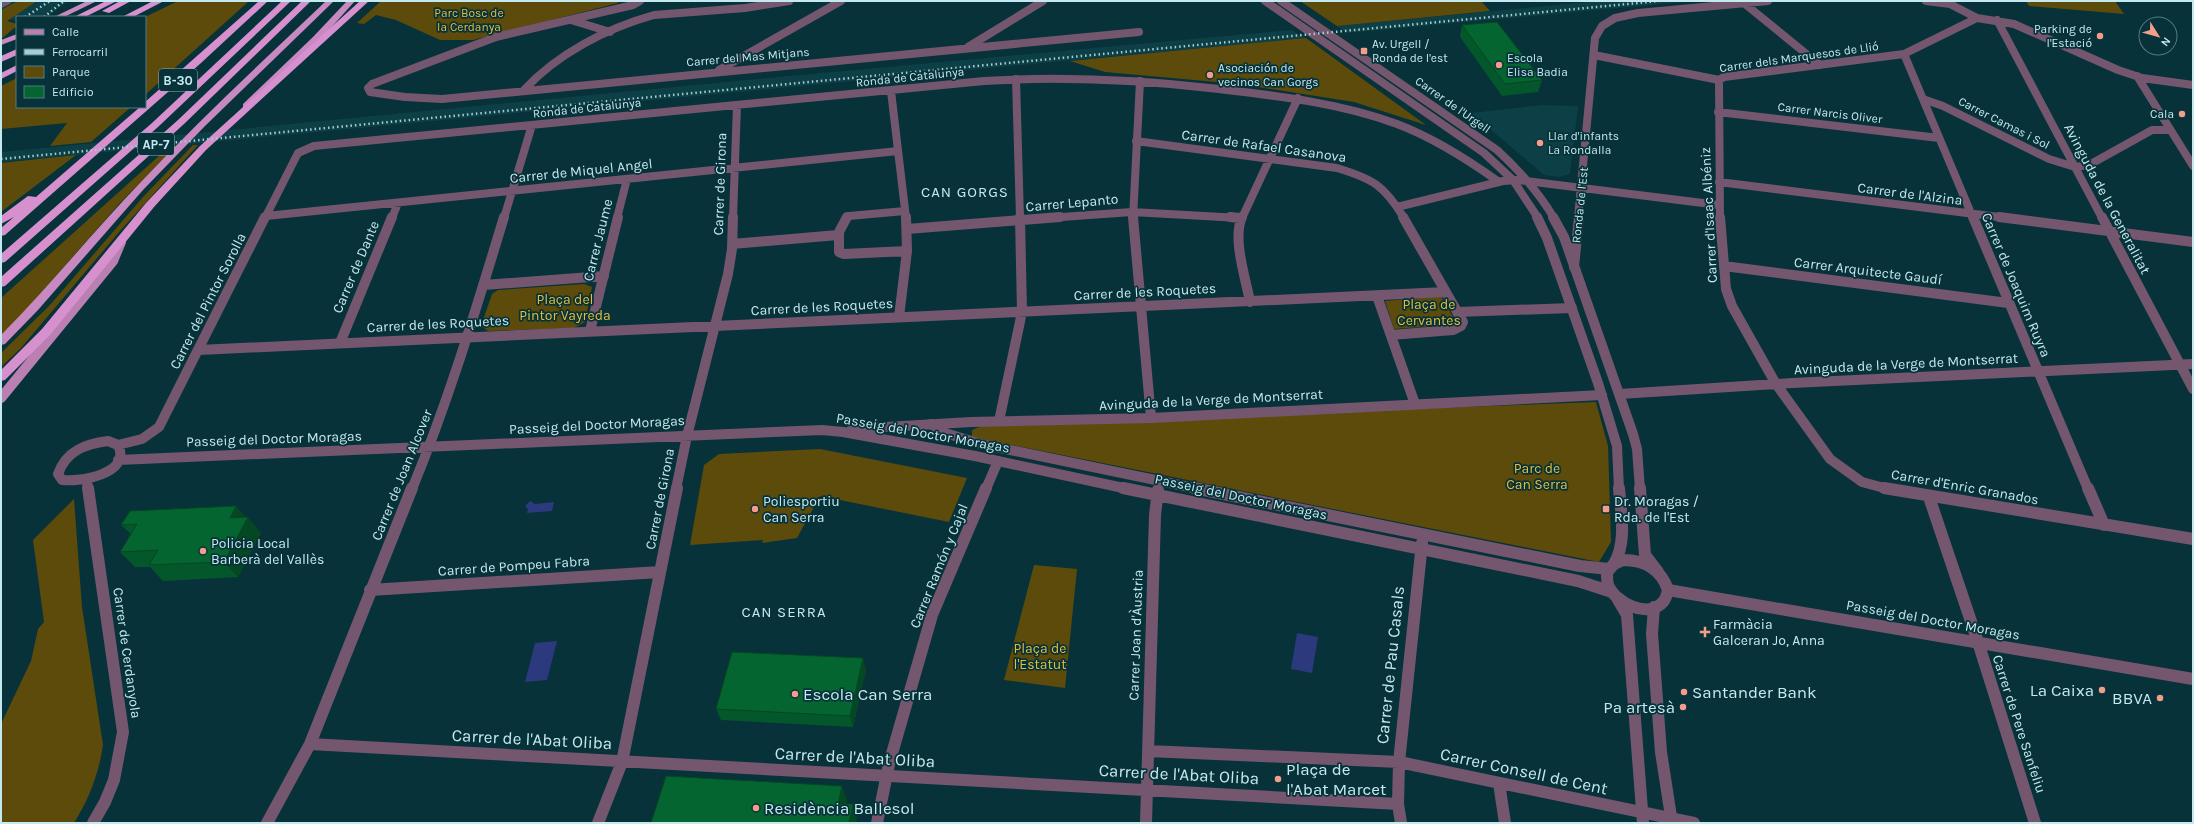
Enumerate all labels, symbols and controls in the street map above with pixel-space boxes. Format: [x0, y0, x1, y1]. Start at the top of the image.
park label: Parc Bosc de la Cerdanya [434, 6, 504, 34]
legend [16, 16, 146, 108]
north arrow [2138, 16, 2178, 56]
place label: Parking de l'Estació [2034, 22, 2092, 50]
text: Calle [52, 25, 79, 39]
marker: Parking de l'Estació [2095, 31, 2105, 41]
text: N [2158, 35, 2173, 49]
place label: Av. Urgell / Ronda de l'est [1372, 37, 1448, 65]
street label: Carrer dels Marquesos de Llió [1719, 39, 1879, 75]
text: Ferrocarril [52, 45, 108, 59]
street label: Carrer del Mas Mitjans [686, 45, 810, 69]
marker: Av. Urgell / Ronda de l'est [1359, 46, 1369, 56]
place label: Escola Elisa Badia [1507, 51, 1568, 79]
marker: Escola Elisa Badia [1494, 60, 1504, 70]
place label: Asociación de vecinos Can Gorgs [1218, 61, 1318, 89]
street label: Ronda de Catalunya [855, 64, 965, 90]
text: Parque [52, 65, 90, 79]
road number: B-30 [159, 69, 197, 91]
marker: Asociación de vecinos Can Gorgs [1205, 70, 1215, 80]
street label: Carrer de l'Urgell [1413, 74, 1493, 136]
text: Edificio [52, 85, 93, 99]
street label: Carrer Camas i Sol [1956, 94, 2052, 152]
street label: Ronda de Catalunya [532, 95, 642, 121]
street label: Carrer Narcis Oliver [1777, 100, 1884, 126]
place label: Cala [2150, 107, 2174, 121]
marker: Cala [2177, 109, 2187, 119]
street label: Avinguda de la Generalitat [2060, 121, 2154, 277]
street label: Carrer de Rafael Casanova [1181, 126, 1347, 166]
place label: Llar d'infants La Rondalla [1548, 129, 1619, 157]
street label: Carrer de Girona [710, 132, 730, 236]
road number: AP-7 [138, 133, 174, 155]
marker: Llar d'infants La Rondalla [1535, 138, 1545, 148]
street label: Carrer d'Isaac Albéniz [1697, 147, 1721, 283]
street label: Carrer de Miquel Angel [509, 155, 653, 187]
street label: Ronda de l'Est [1569, 166, 1591, 244]
street label: Carrer de l'Alzina [1857, 179, 1963, 209]
district label: CAN GORGS [921, 183, 1009, 201]
street label: Carrer Lepanto [1025, 190, 1119, 216]
street label: Carrer Jaume [580, 197, 616, 283]
street label: Carrer de Joaquim Ruyra [1978, 210, 2054, 360]
street label: Carrer de Dante [329, 218, 383, 316]
street label: Carrer del Pintor Sorolla [166, 230, 250, 372]
street label: Carrer Arquitecte Gaudí [1793, 253, 1944, 289]
street label: Carrer de les Roquetes [1073, 280, 1217, 304]
park label: Plaça del Pintor Vayreda [519, 291, 611, 324]
street label: Carrer de les Roquetes [750, 295, 894, 319]
park label: Plaça de Cervantes [1397, 296, 1461, 329]
street label: Carrer de les Roquetes [366, 312, 510, 336]
street label: Avinguda de la Verge de Montserrat [1794, 350, 2018, 378]
street label: Avinguda de la Verge de Montserrat [1099, 386, 1323, 414]
street label: Carrer de Joan Alcover [368, 406, 436, 543]
street label: Passeig del Doctor Moragas [835, 409, 1011, 457]
street label: Passeig del Doctor Moragas [509, 412, 685, 438]
street label: Passeig del Doctor Moragas [186, 427, 362, 451]
street label: Carrer de Girona [642, 447, 678, 551]
park label: Parc de Can Serra [1506, 460, 1568, 493]
street label: Carrer d'Enric Granados [1890, 466, 2040, 508]
street label: Passeig del Doctor Moragas [1153, 470, 1329, 524]
place label: Poliesportiu Can Serra [763, 493, 840, 526]
place label: Dr. Moragas / Rda. de l'Est [1614, 493, 1699, 526]
street label: Carrer Ramón y Cajal [906, 501, 972, 631]
marker: Poliesportiu Can Serra [750, 504, 760, 514]
marker: Dr. Moragas / Rda. de l'Est [1601, 504, 1611, 514]
place label: Policia Local Barberà del Vallès [211, 535, 324, 568]
marker: Policia Local Barberà del Vallès [198, 546, 208, 556]
street label: Carrer de Pompeu Fabra [437, 552, 591, 580]
street label: Carrer Joan d'Àustria [1124, 569, 1147, 701]
street label: Carrer de Pau Casals [1372, 585, 1408, 745]
street label: Carrer de Cerdanyola [109, 587, 145, 719]
street label: Passeig del Doctor Moragas [1845, 596, 2021, 644]
district label: CAN SERRA [741, 603, 827, 621]
place label: Farmàcia Galceran Jo, Anna [1713, 616, 1825, 649]
marker: Farmàcia Galceran Jo, Anna [1700, 627, 1710, 637]
park label: Plaça de l'Estatut [1013, 640, 1067, 673]
street label: Carrer de Pere Sanfeliu [1989, 653, 2049, 795]
place label: La Caixa [2030, 680, 2094, 700]
place label: Santander Bank [1692, 682, 1817, 702]
place label: Escola Can Serra [803, 684, 932, 704]
marker: La Caixa [2097, 685, 2107, 695]
marker: Santander Bank [1679, 687, 1689, 697]
place label: BBVA [2112, 688, 2152, 708]
marker: Escola Can Serra [790, 689, 800, 699]
marker: BBVA [2155, 693, 2165, 703]
place label: Pa artesà [1603, 697, 1675, 717]
marker: Pa artesà [1678, 702, 1688, 712]
street label: Carrer de l'Abat Oliba [451, 725, 613, 753]
street label: Carrer de l'Abat Oliba [774, 743, 936, 771]
street label: Carrer Consell de Cent [1438, 743, 1610, 799]
place label: Plaça de l'Abat Marcet [1286, 759, 1387, 799]
street label: Carrer de l'Abat Oliba [1098, 760, 1260, 788]
marker: Plaça de l'Abat Marcet [1273, 774, 1283, 784]
place label: Residència Ballesol [764, 798, 915, 818]
marker: Residència Ballesol [751, 803, 761, 813]

